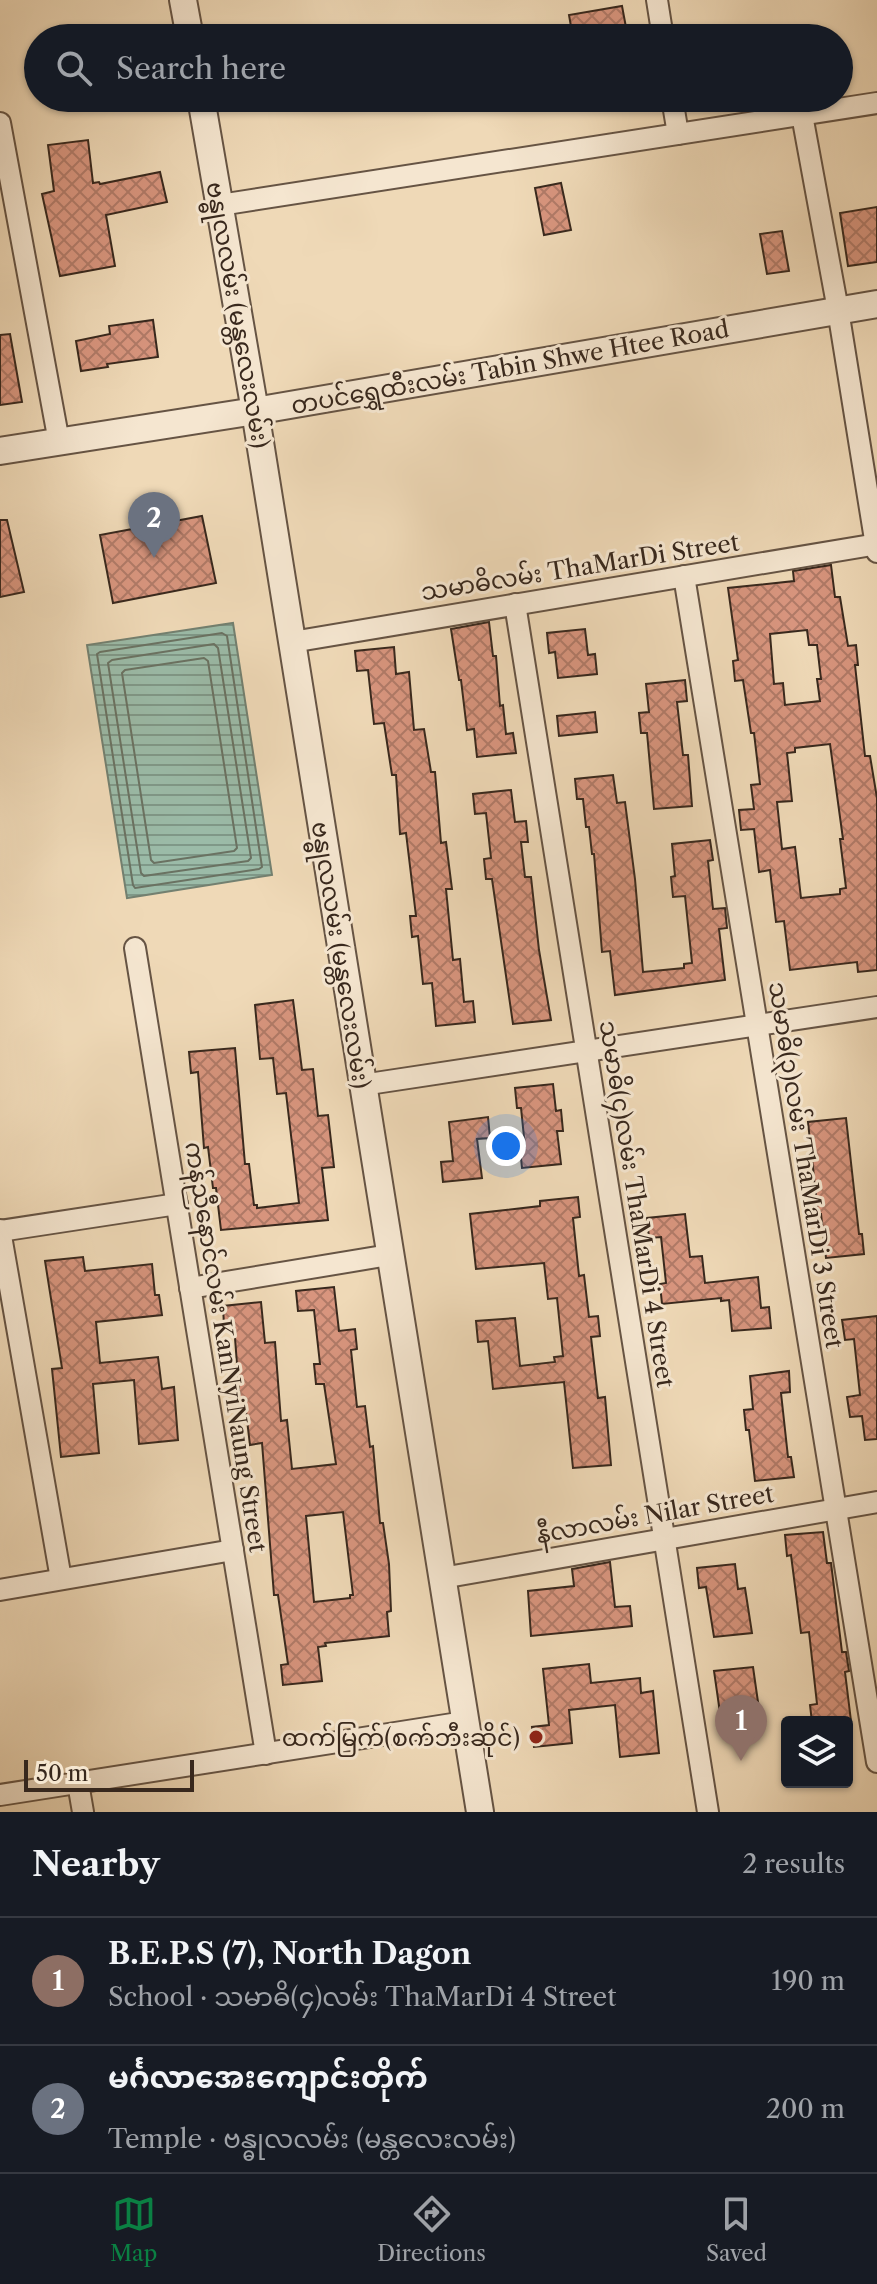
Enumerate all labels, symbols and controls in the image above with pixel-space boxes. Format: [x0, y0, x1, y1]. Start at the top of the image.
search box [24, 24, 853, 112]
icon: search [52, 46, 96, 90]
text: Search here [116, 50, 286, 87]
street label: ဗန္ဓုလလမ်း (မန္တလေးလမ်း) [195, 179, 277, 452]
street label: တပင်ရွှေထီးလမ်း Tabin Shwe Htee Road [289, 313, 732, 425]
pin: 2 [128, 492, 180, 558]
street label: သမာဓိလမ်း ThaMarDi Street [419, 526, 742, 606]
street label: ဗန္ဓုလလမ်း (မန္တလေးလမ်း) [300, 819, 377, 1092]
street label: သမာဓိ(၃)လမ်း ThaMarDi 3 Street [758, 980, 850, 1352]
street label: သမာဓိ(၄)လမ်း ThaMarDi 4 Street [589, 1018, 681, 1391]
your location [486, 1126, 526, 1166]
street label: ကန်ညီနောင်လမ်း KanNyiNaung Street [174, 1139, 274, 1556]
street label: နီလာလမ်း Nilar Street [534, 1478, 777, 1554]
pin: 1 [715, 1695, 767, 1761]
map controls [781, 1716, 853, 1788]
button: layers [781, 1716, 853, 1788]
place label: ထက်မြက်(စက်ဘီးဆိုင်) [282, 1722, 520, 1757]
marker: ထက်မြက်(စက်ဘီးဆိုင်) [527, 1728, 545, 1746]
scale bar [24, 1756, 194, 1792]
text: 50 m [36, 1760, 88, 1787]
text: Nearby [32, 1843, 160, 1885]
text: 2 results [742, 1848, 845, 1880]
text: B.E.P.S (7), North Dagon [108, 1935, 471, 1972]
text: 1 [52, 1965, 64, 1997]
text: 190 m [771, 1965, 845, 1997]
text: School · သမာဓိ(၄)လမ်း ThaMarDi 4 Street [108, 1981, 616, 2013]
text: မင်္ဂလာအေးကျောင်းတိုက် [108, 2059, 428, 2096]
text: 2 [50, 2093, 66, 2125]
text: 200 m [766, 2093, 845, 2125]
text: Temple · ဗန္ဓုလလမ်း (မန္တလေးလမ်း) [108, 2123, 516, 2155]
tab: Map [110, 2192, 157, 2267]
tab: Directions [377, 2192, 486, 2267]
tab: Saved [706, 2192, 767, 2267]

